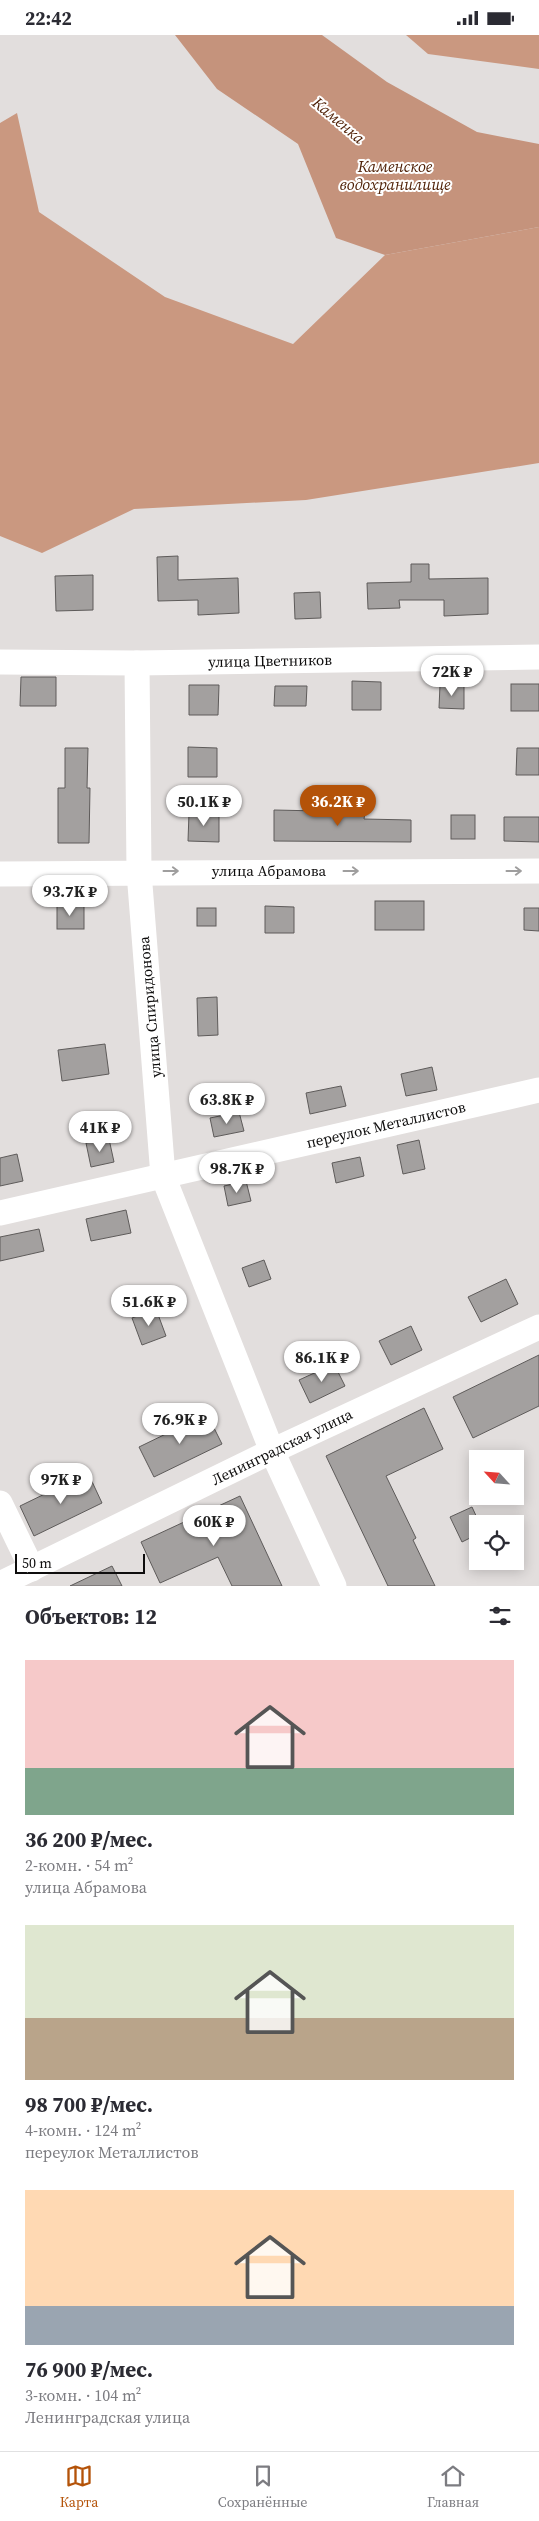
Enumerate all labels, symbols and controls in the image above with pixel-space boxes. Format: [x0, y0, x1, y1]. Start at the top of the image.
text: 22:42 [25, 5, 72, 31]
water label: Каменка [307, 91, 370, 149]
water label: Каменское водохранилище [339, 155, 451, 195]
street label: улица Цветников [208, 649, 332, 672]
pin: 72K ₽ [417, 655, 487, 697]
text: 72K ₽ [432, 660, 472, 682]
pin: 50.1K ₽ [158, 785, 250, 827]
pin: 36.2K ₽ [292, 785, 384, 827]
text: 50.1K ₽ [177, 790, 231, 812]
text: 36.2K ₽ [311, 790, 365, 812]
street label: улица Абрамова [212, 860, 327, 881]
one-way arrow [162, 866, 179, 876]
one-way arrow [342, 866, 359, 876]
one-way arrow [505, 866, 521, 876]
pin: 93.7K ₽ [24, 875, 116, 917]
text: 93.7K ₽ [43, 880, 97, 902]
street label: улица Спиридонова [133, 935, 166, 1079]
pin: 63.8K ₽ [181, 1083, 273, 1125]
text: 63.8K ₽ [200, 1088, 254, 1110]
street label: переулок Металлистов [304, 1096, 468, 1153]
pin: 41K ₽ [65, 1111, 135, 1153]
text: 41K ₽ [80, 1116, 120, 1138]
pin: 98.7K ₽ [191, 1151, 283, 1194]
text: 98.7K ₽ [210, 1157, 264, 1179]
pin: 51.6K ₽ [103, 1285, 195, 1327]
text: 51.6K ₽ [122, 1290, 176, 1312]
pin: 86.1K ₽ [276, 1341, 368, 1383]
text: 86.1K ₽ [295, 1346, 349, 1368]
pin: 76.9K ₽ [134, 1403, 226, 1445]
street label: Ленинградская улица [208, 1403, 356, 1490]
text: 76.9K ₽ [153, 1408, 207, 1430]
north arrow [469, 1450, 524, 1505]
map controls [469, 1450, 524, 1570]
pin: 97K ₽ [26, 1463, 96, 1505]
text: 97K ₽ [41, 1468, 81, 1490]
pin: 60K ₽ [179, 1505, 249, 1547]
text: 60K ₽ [194, 1510, 234, 1532]
button: locate [469, 1515, 524, 1570]
scale bar [15, 1551, 145, 1574]
text: 50 m [22, 1553, 52, 1573]
text: Объектов: 12 [25, 1602, 157, 1631]
icon: filters [486, 1602, 514, 1630]
icon: home [225, 1692, 315, 1782]
text: 36 200 ₽/мес. [25, 1825, 153, 1854]
text: 2-комн. · 54 m² [25, 1854, 133, 1876]
text: улица Абрамова [25, 1876, 147, 1898]
icon: home [225, 1957, 315, 2047]
text: 98 700 ₽/мес. [25, 2090, 153, 2119]
text: 4-комн. · 124 m² [25, 2119, 141, 2141]
text: переулок Металлистов [25, 2141, 199, 2163]
icon: home [225, 2222, 315, 2312]
text: 76 900 ₽/мес. [25, 2355, 153, 2384]
text: 3-комн. · 104 m² [25, 2384, 141, 2406]
text: Ленинградская улица [25, 2406, 190, 2428]
tab: Карта [60, 2462, 98, 2512]
tab: Сохранённые [218, 2462, 307, 2512]
tab: Главная [427, 2462, 479, 2512]

